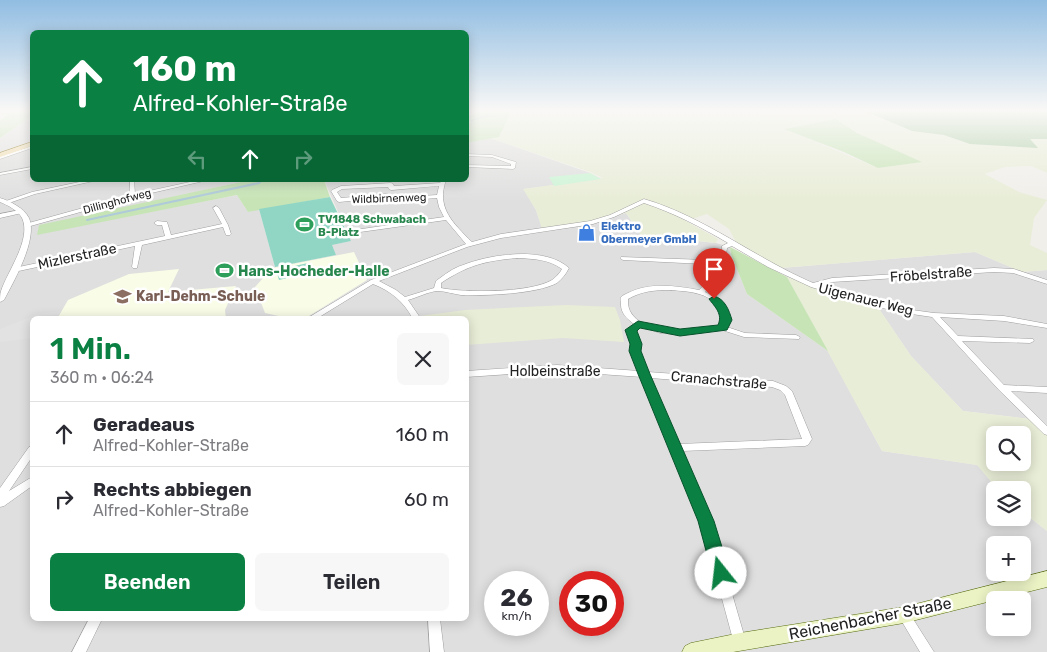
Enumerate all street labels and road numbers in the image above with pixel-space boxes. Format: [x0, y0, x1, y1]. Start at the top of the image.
street label: Dillinghofweg [82, 186, 153, 217]
street label: Wildbirnenweg [351, 191, 427, 206]
street label: Mizlerstraße [36, 240, 118, 273]
street label: Fröbelstraße [889, 263, 973, 286]
street label: Uigenauer Weg [817, 279, 915, 319]
street label: Holbeinstraße [509, 363, 601, 380]
street label: Cranachstraße [670, 368, 768, 393]
street label: Reichenbacher Straße [787, 593, 953, 644]

